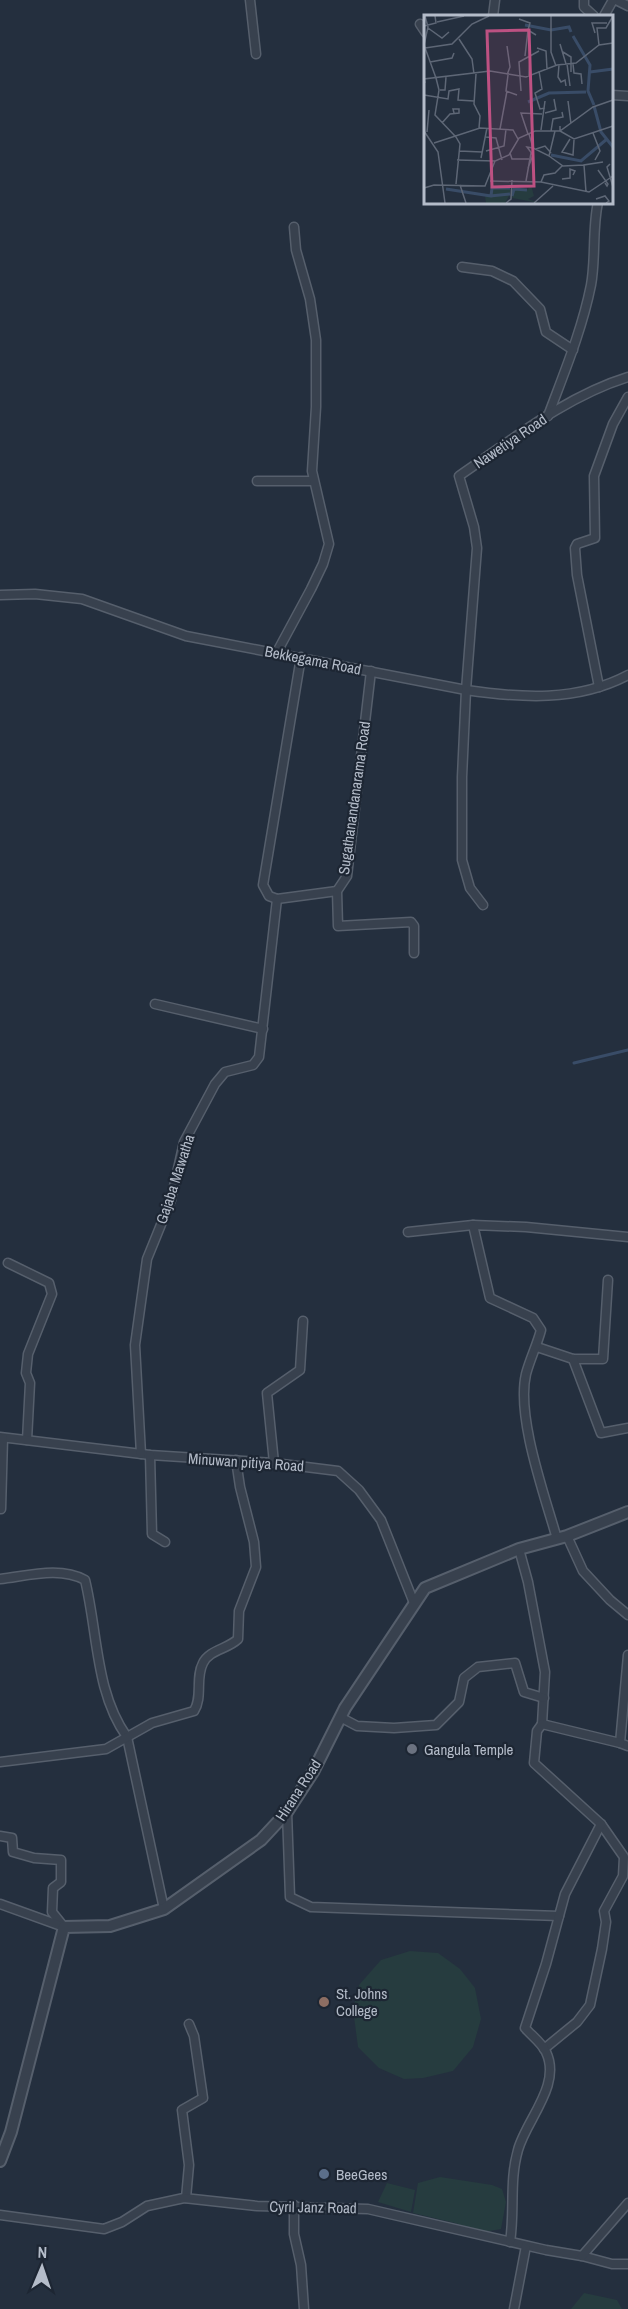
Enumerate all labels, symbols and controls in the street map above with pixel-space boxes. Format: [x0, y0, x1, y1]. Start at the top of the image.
inset map [424, 15, 613, 204]
street label: Nawetiya Road [469, 409, 551, 473]
street label: Bekkegama Road [263, 640, 363, 680]
street label: Sugathanandanarama Road [333, 720, 375, 876]
street label: Gajaba Mawatha [151, 1131, 199, 1226]
street label: Minuwan pitiya Road [187, 1447, 305, 1477]
place label: Gangula Temple [424, 1739, 514, 1760]
marker: Gangula Temple [405, 1742, 419, 1756]
street label: Hirana Road [270, 1755, 326, 1825]
place label: St. Johns College [336, 1983, 387, 2021]
marker: St. Johns College [317, 1995, 331, 2009]
place label: BeeGees [336, 2164, 387, 2185]
marker: BeeGees [317, 2167, 331, 2181]
street label: Cyril Janz Road [269, 2196, 357, 2218]
north arrow [12, 2237, 72, 2297]
text: N [37, 2241, 48, 2263]

